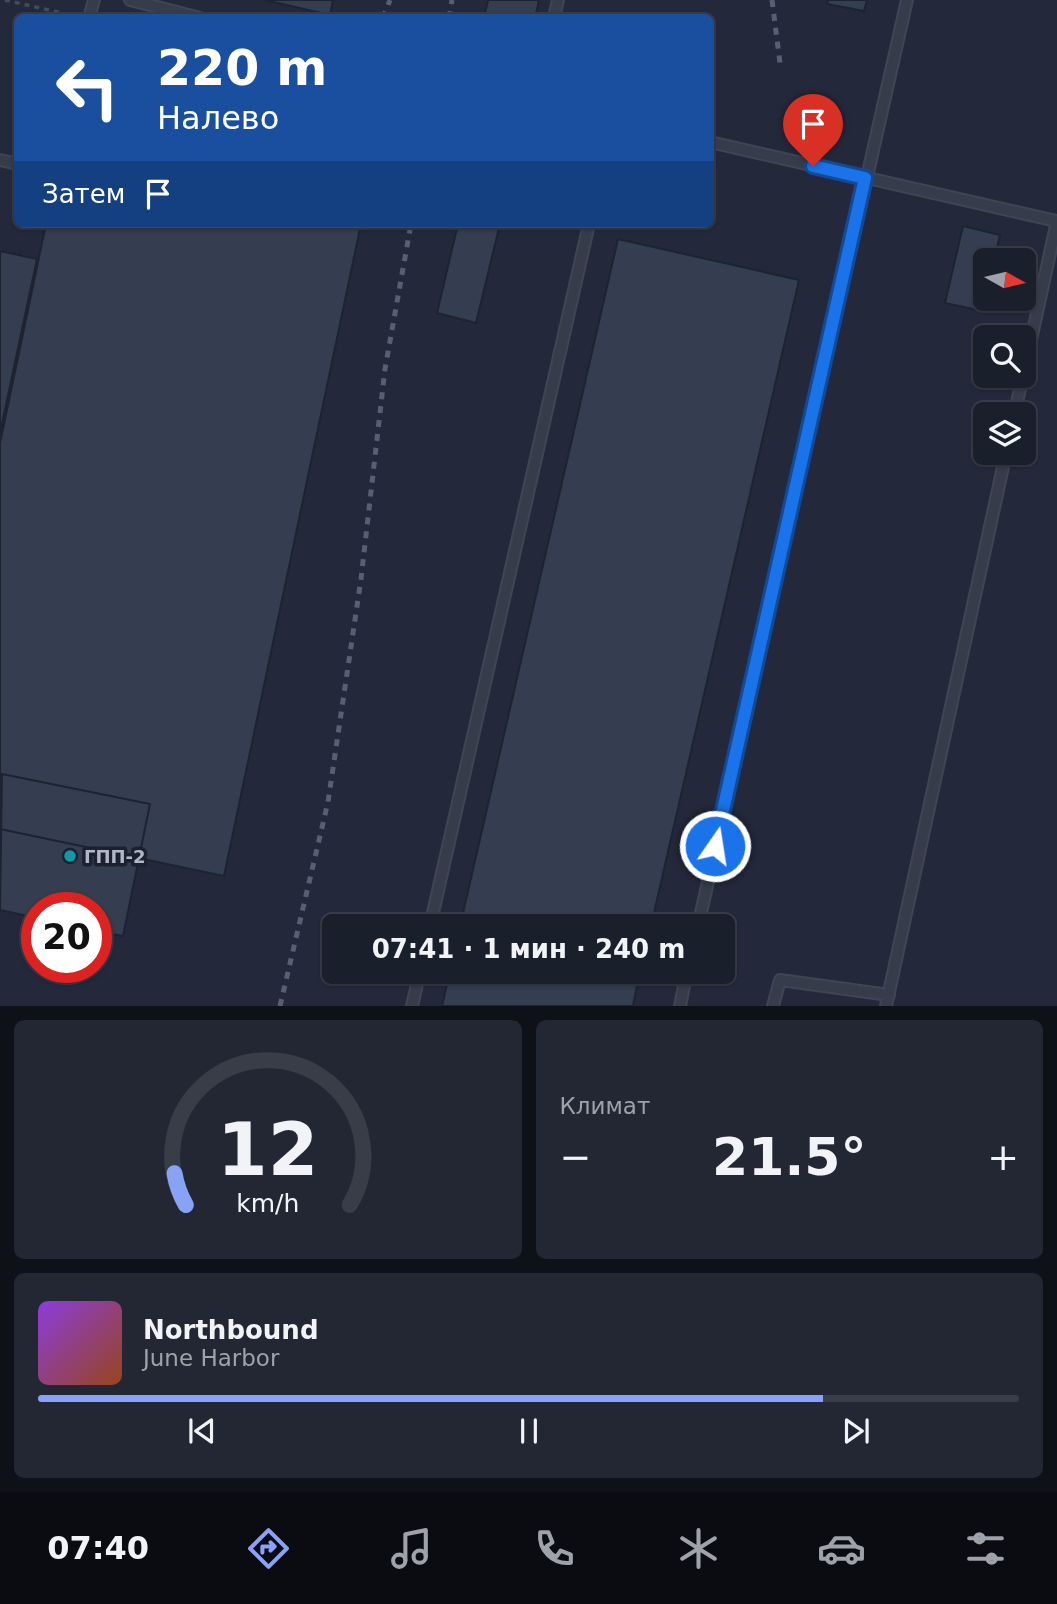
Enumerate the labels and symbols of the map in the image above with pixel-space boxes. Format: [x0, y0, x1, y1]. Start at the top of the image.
pin [783, 94, 843, 166]
north arrow [973, 248, 1036, 312]
position arrow [678, 809, 752, 883]
place label: ГПП-2 [84, 846, 146, 867]
marker: ГПП-2 [62, 848, 78, 864]
speed limit sign: 20 [21, 892, 112, 983]

